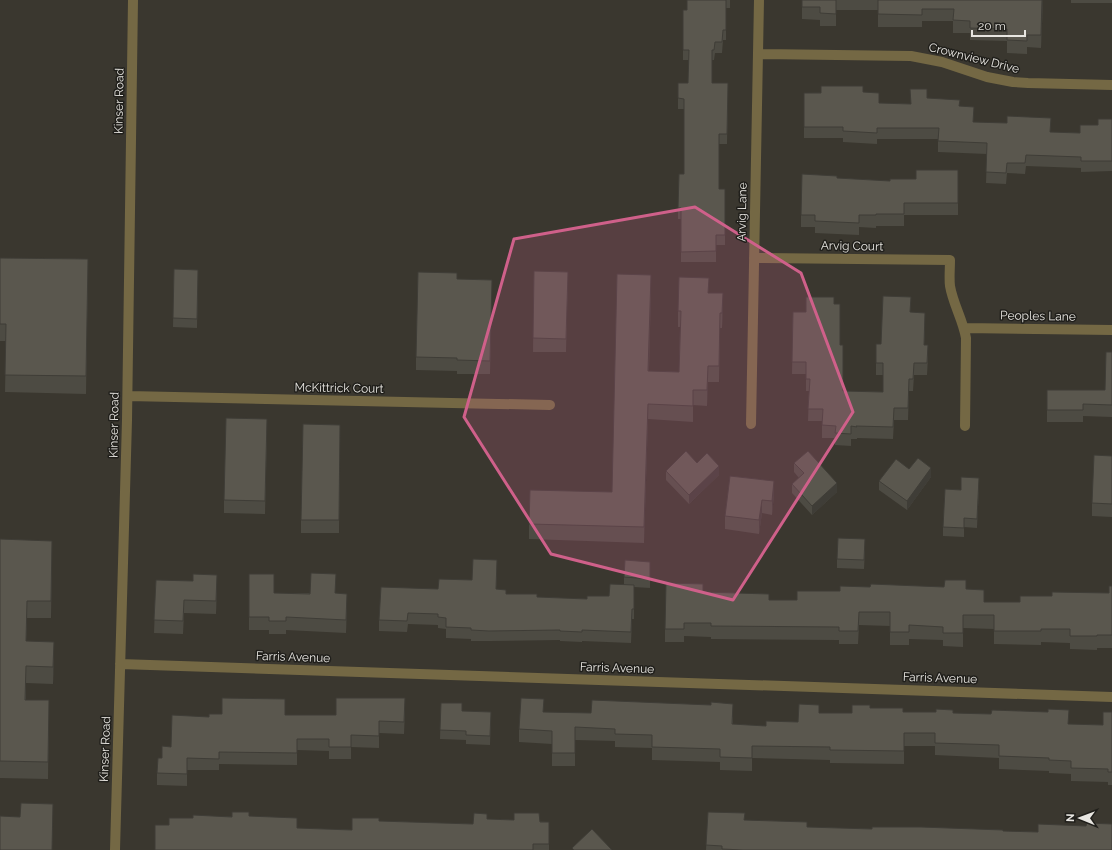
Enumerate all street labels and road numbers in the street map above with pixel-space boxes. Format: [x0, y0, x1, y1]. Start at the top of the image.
street label: Crownview Drive [927, 40, 1021, 76]
street label: Kinser Road [111, 68, 127, 134]
street label: Arvig Lane [734, 182, 750, 242]
street label: Arvig Court [821, 238, 883, 254]
street label: Peoples Lane [1000, 308, 1076, 324]
street label: McKittrick Court [294, 380, 384, 396]
street label: Kinser Road [106, 392, 122, 458]
street label: Farris Avenue [256, 649, 330, 665]
street label: Farris Avenue [580, 660, 654, 676]
street label: Farris Avenue [903, 670, 977, 686]
street label: Kinser Road [97, 716, 113, 782]

